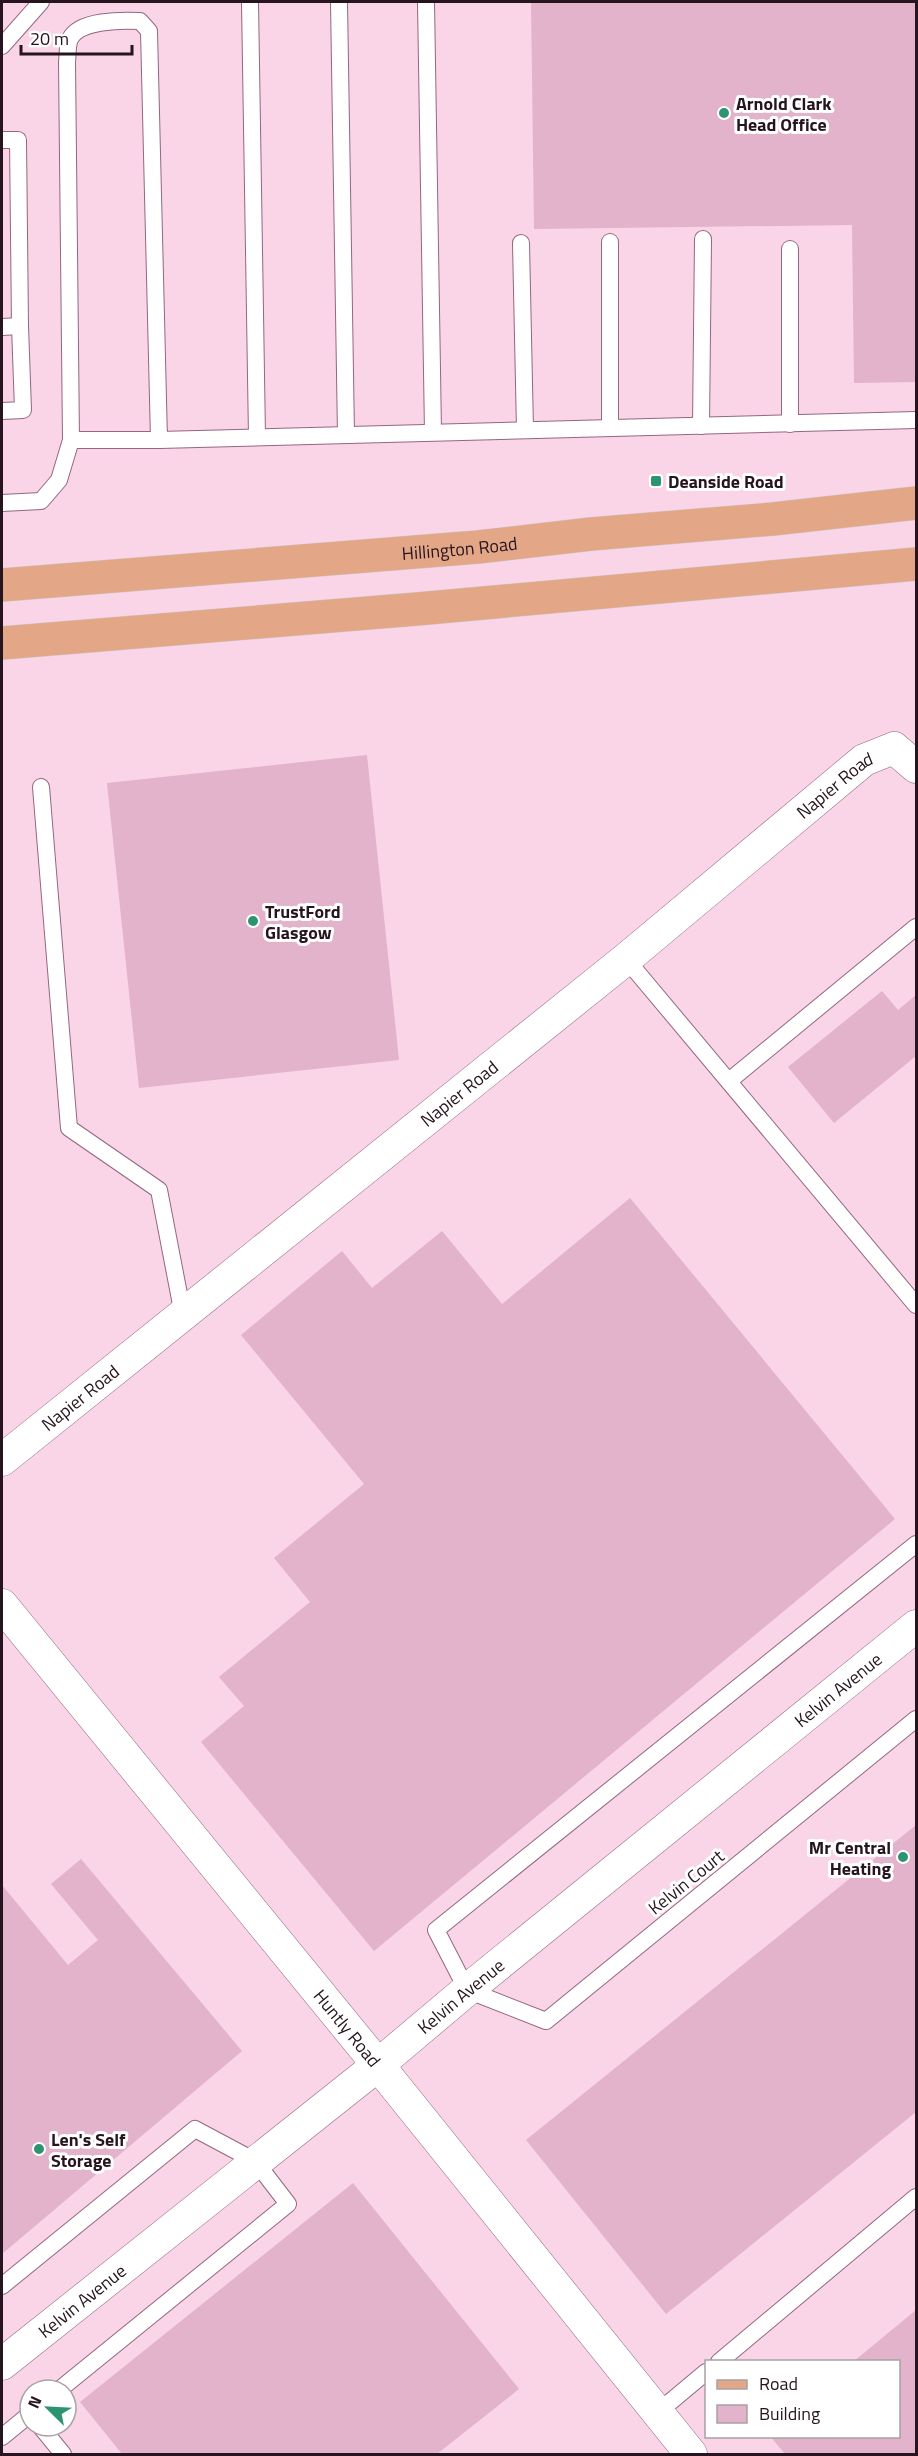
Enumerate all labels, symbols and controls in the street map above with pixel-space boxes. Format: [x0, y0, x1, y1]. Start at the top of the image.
scale bar [21, 18, 132, 56]
text: 20 m [30, 25, 69, 52]
place label: Arnold Clark Head Office [736, 90, 832, 138]
marker: Arnold Clark Head Office [717, 106, 731, 120]
place label: Deanside Road [668, 468, 784, 495]
marker: Deanside Road [649, 474, 663, 488]
street label: Hillington Road [401, 529, 519, 567]
street label: Napier Road [790, 744, 876, 825]
place label: TrustFord Glasgow [265, 898, 341, 946]
marker: TrustFord Glasgow [246, 914, 260, 928]
street label: Napier Road [414, 1053, 504, 1133]
street label: Napier Road [35, 1358, 125, 1437]
street label: Kelvin Avenue [788, 1646, 887, 1733]
place label: Mr Central Heating [809, 1834, 891, 1882]
street label: Kelvin Court [642, 1843, 730, 1921]
marker: Mr Central Heating [896, 1850, 910, 1864]
street label: Kelvin Avenue [411, 1952, 510, 2040]
street label: Huntly Road [307, 1983, 388, 2072]
place label: Len's Self Storage [51, 2126, 126, 2174]
marker: Len's Self Storage [32, 2142, 46, 2156]
street label: Kelvin Avenue [32, 2257, 132, 2344]
legend [705, 2360, 900, 2438]
text: Road [759, 2370, 798, 2397]
north arrow [18, 2378, 78, 2438]
text: N [21, 2392, 48, 2412]
text: Building [759, 2400, 820, 2427]

